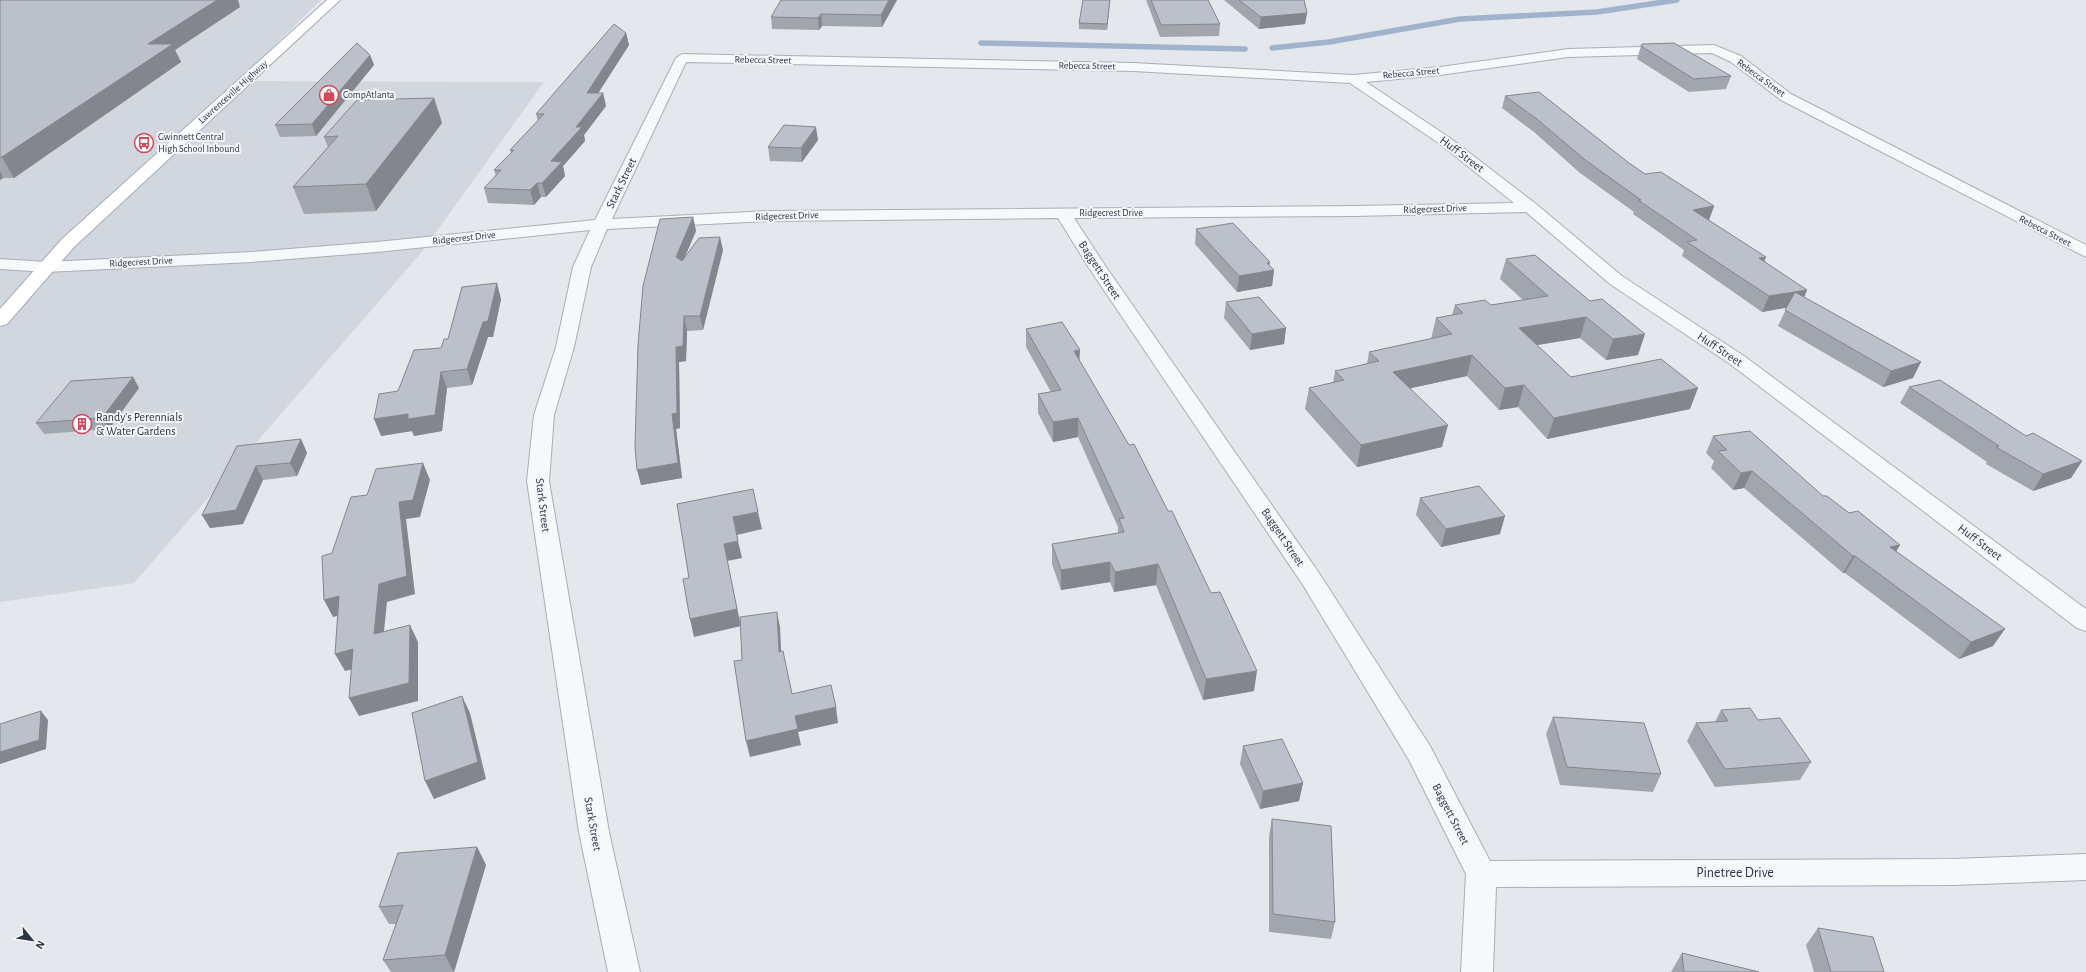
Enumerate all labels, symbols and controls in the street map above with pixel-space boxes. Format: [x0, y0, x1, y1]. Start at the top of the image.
street label: Rebecca Street [734, 55, 792, 66]
street label: Rebecca Street [1735, 57, 1788, 99]
street label: Lawrenceville Highway [197, 58, 270, 126]
street label: Rebecca Street [1058, 61, 1116, 72]
street label: Rebecca Street [1382, 65, 1441, 80]
shop icon: CompAtlanta [318, 84, 340, 106]
place label: CompAtlanta [343, 90, 395, 100]
bus stop icon: Gwinnett Central High School Inbound [133, 132, 155, 154]
place label: Gwinnett Central High School Inbound [158, 132, 240, 154]
street label: Huff Street [1438, 134, 1486, 174]
street label: Stark Street [604, 156, 638, 210]
street label: Ridgecrest Drive [1403, 203, 1467, 215]
street label: Ridgecrest Drive [1079, 208, 1143, 218]
street label: Ridgecrest Drive [755, 210, 819, 222]
street label: Rebecca Street [2017, 214, 2073, 249]
street label: Ridgecrest Drive [432, 230, 497, 246]
street label: Baggett Street [1077, 239, 1123, 302]
street label: Ridgecrest Drive [109, 255, 173, 269]
street label: Huff Street [1695, 330, 1745, 368]
place label: Randy's Perennials & Water Gardens [96, 411, 183, 437]
building icon: Randy's Perennials & Water Gardens [71, 413, 93, 435]
street label: Stark Street [534, 477, 552, 533]
street label: Baggett Street [1259, 506, 1307, 568]
street label: Huff Street [1956, 522, 2004, 562]
street label: Baggett Street [1430, 781, 1472, 847]
street label: Stark Street [582, 796, 604, 852]
street label: Pinetree Drive [1696, 866, 1774, 880]
north arrow [12, 920, 52, 960]
text: N [34, 939, 47, 951]

